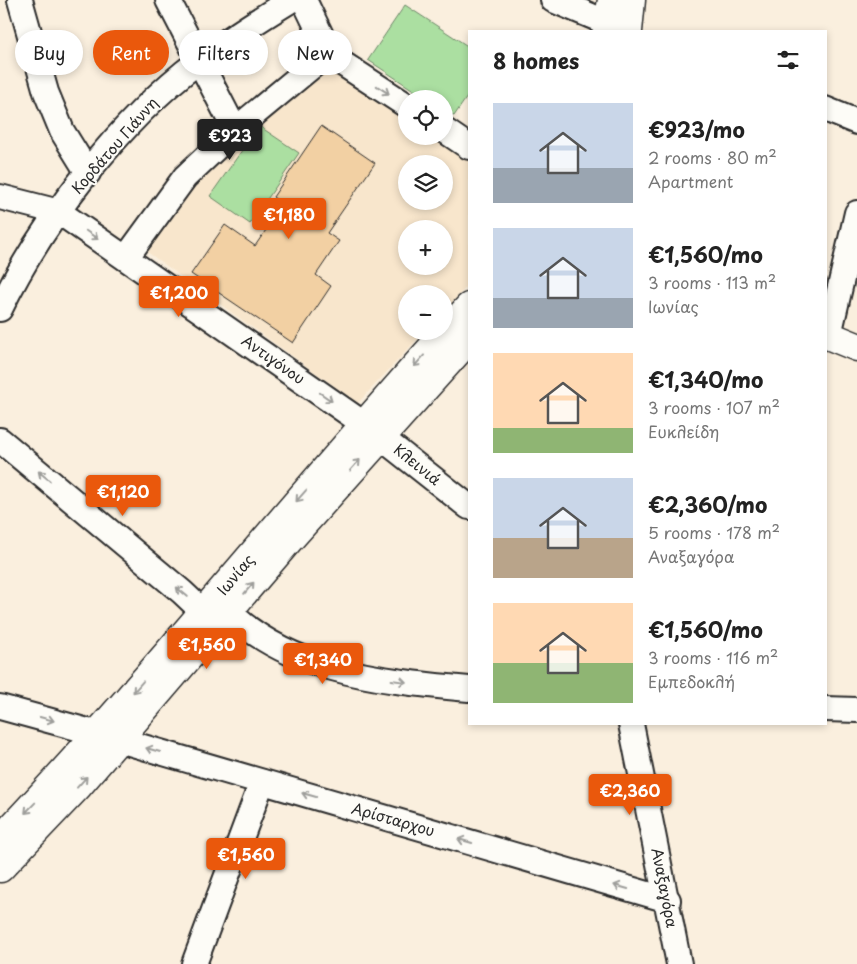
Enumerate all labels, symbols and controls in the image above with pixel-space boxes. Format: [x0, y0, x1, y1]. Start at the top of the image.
chip: Buy [15, 30, 83, 75]
chip: Rent [93, 30, 169, 75]
chip: Filters [179, 30, 268, 75]
chip: New [278, 30, 352, 75]
text: 8 homes [493, 44, 579, 76]
icon: filters [774, 46, 802, 74]
one-way arrow [376, 85, 390, 95]
map controls [398, 90, 453, 340]
button: locate [398, 90, 453, 145]
street label: Κορδάτου Γιάννη [65, 91, 163, 199]
text: €923/mo [648, 113, 745, 145]
pin: €923 [200, 119, 260, 161]
text: €923 [208, 123, 252, 147]
icon: home [533, 123, 593, 183]
text: 2 rooms · 80 m² [648, 145, 777, 169]
button: layers [398, 155, 453, 210]
text: Apartment [648, 169, 733, 193]
pin: €1,180 [248, 198, 330, 240]
text: €1,180 [263, 202, 315, 226]
button: + [398, 220, 453, 275]
one-way arrow [85, 230, 99, 240]
text: €1,560/mo [648, 238, 763, 270]
icon: home [533, 248, 593, 308]
text: 3 rooms · 113 m² [648, 270, 776, 294]
pin: €1,200 [138, 276, 220, 318]
text: €1,200 [150, 280, 208, 304]
button: − [398, 285, 453, 340]
text: Ιωνίας [648, 294, 699, 318]
street label: Αντιγόνου [237, 328, 310, 389]
one-way arrow [414, 354, 425, 367]
text: €1,340/mo [648, 363, 763, 395]
icon: home [533, 373, 593, 433]
one-way arrow [319, 392, 333, 402]
text: 3 rooms · 107 m² [648, 395, 780, 419]
text: Ευκλείδη [648, 419, 719, 443]
street label: Κλεινιά [389, 438, 447, 490]
one-way arrow [349, 459, 361, 472]
one-way arrow [38, 471, 51, 482]
pin: €1,120 [82, 474, 164, 517]
text: €1,120 [97, 479, 149, 503]
text: €2,360/mo [648, 488, 767, 520]
one-way arrow [295, 490, 307, 503]
icon: home [533, 498, 593, 558]
text: 5 rooms · 178 m² [648, 520, 780, 544]
text: Αναξαγόρα [648, 544, 734, 568]
street label: Ιωνίας [211, 548, 259, 600]
one-way arrow [243, 581, 254, 594]
one-way arrow [176, 586, 189, 598]
text: €1,560/mo [648, 613, 763, 645]
icon: home [533, 623, 593, 683]
pin: €1,560 [166, 628, 248, 670]
text: €1,560 [178, 632, 236, 656]
pin: €1,340 [282, 642, 364, 685]
text: 3 rooms · 116 m² [648, 645, 778, 669]
text: €1,340 [294, 647, 352, 671]
text: Εμπεδοκλή [648, 669, 735, 693]
one-way arrow [391, 676, 407, 686]
one-way arrow [133, 681, 144, 694]
one-way arrow [39, 715, 55, 724]
one-way arrow [145, 744, 161, 754]
pin: €2,360 [589, 774, 671, 816]
one-way arrow [76, 776, 88, 789]
text: €2,360 [600, 778, 660, 802]
one-way arrow [301, 790, 317, 800]
street label: Αρίσταρχου [349, 796, 438, 841]
one-way arrow [24, 802, 36, 815]
one-way arrow [457, 836, 473, 845]
pin: €1,560 [205, 838, 287, 880]
text: €1,560 [217, 842, 275, 866]
street label: Αναξαγόρα [646, 846, 685, 930]
one-way arrow [613, 881, 629, 891]

